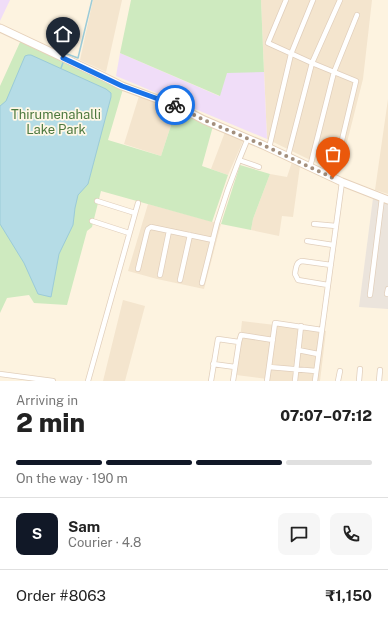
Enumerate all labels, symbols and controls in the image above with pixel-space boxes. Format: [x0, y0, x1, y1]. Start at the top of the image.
pin [46, 17, 80, 58]
icon: home [52, 23, 74, 45]
courier [155, 85, 195, 125]
icon: bike [164, 94, 186, 116]
park label: Thirumenahalli Lake Park [11, 107, 101, 137]
pin [316, 137, 350, 178]
icon: bag [322, 143, 344, 165]
text: Arriving in [16, 393, 78, 408]
text: 2 min [16, 407, 85, 438]
text: 07:07–07:12 [280, 407, 372, 424]
text: On the way · 190 m [16, 471, 128, 486]
button: chat [278, 513, 320, 555]
button: phone [330, 513, 372, 555]
text: Sam [68, 518, 100, 535]
text: S [32, 525, 42, 542]
text: Courier · 4.8 [68, 535, 141, 550]
text: Order #8063 [16, 587, 106, 604]
text: ₹1,150 [326, 587, 372, 604]

